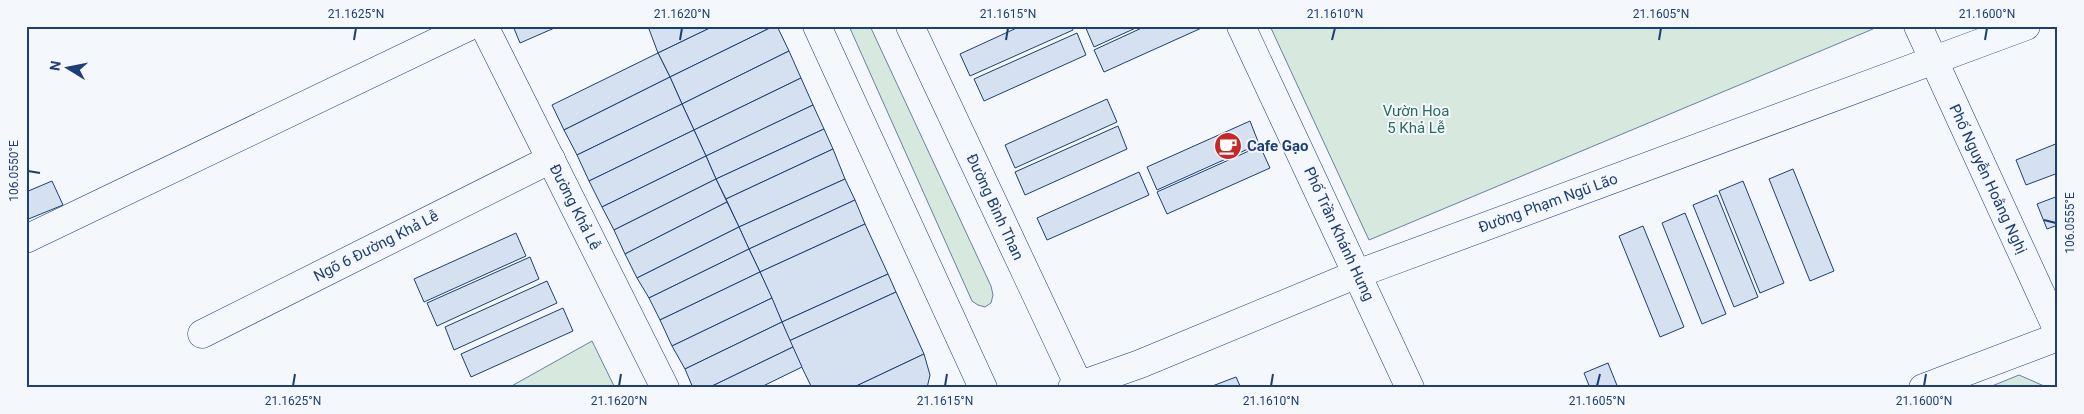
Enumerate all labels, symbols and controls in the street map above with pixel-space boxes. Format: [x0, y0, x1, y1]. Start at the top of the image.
text: 21.1625°N [328, 7, 384, 21]
text: 21.1620°N [654, 7, 710, 21]
text: 21.1615°N [980, 7, 1036, 21]
text: 21.1610°N [1307, 7, 1363, 21]
text: 21.1605°N [1633, 7, 1689, 21]
text: 21.1600°N [1959, 7, 2015, 21]
north arrow [42, 42, 92, 92]
text: N [46, 59, 64, 72]
street label: Phố Nguyễn Hoằng Nghị [1945, 101, 2031, 257]
park label: Vườn Hoa 5 Khả Lễ [1383, 102, 1449, 137]
cafe icon: Cafe Gạo [1213, 131, 1243, 161]
place label: Cafe Gạo [1247, 137, 1309, 155]
text: 106.0550°E [7, 140, 21, 202]
street label: Đường Bình Than [963, 151, 1027, 263]
street label: Đường Khả Lễ [546, 161, 604, 253]
street label: Phố Trần Khánh Hưng [1300, 164, 1378, 304]
street label: Đường Phạm Ngũ Lão [1476, 169, 1620, 237]
text: 106.0555°E [2063, 192, 2077, 254]
street label: Ngõ 6 Đường Khả Lễ [311, 207, 441, 285]
text: 21.1625°N [265, 394, 321, 408]
text: 21.1620°N [591, 394, 647, 408]
text: 21.1615°N [917, 394, 973, 408]
text: 21.1610°N [1243, 394, 1299, 408]
text: 21.1605°N [1569, 394, 1625, 408]
text: 21.1600°N [1896, 394, 1952, 408]

